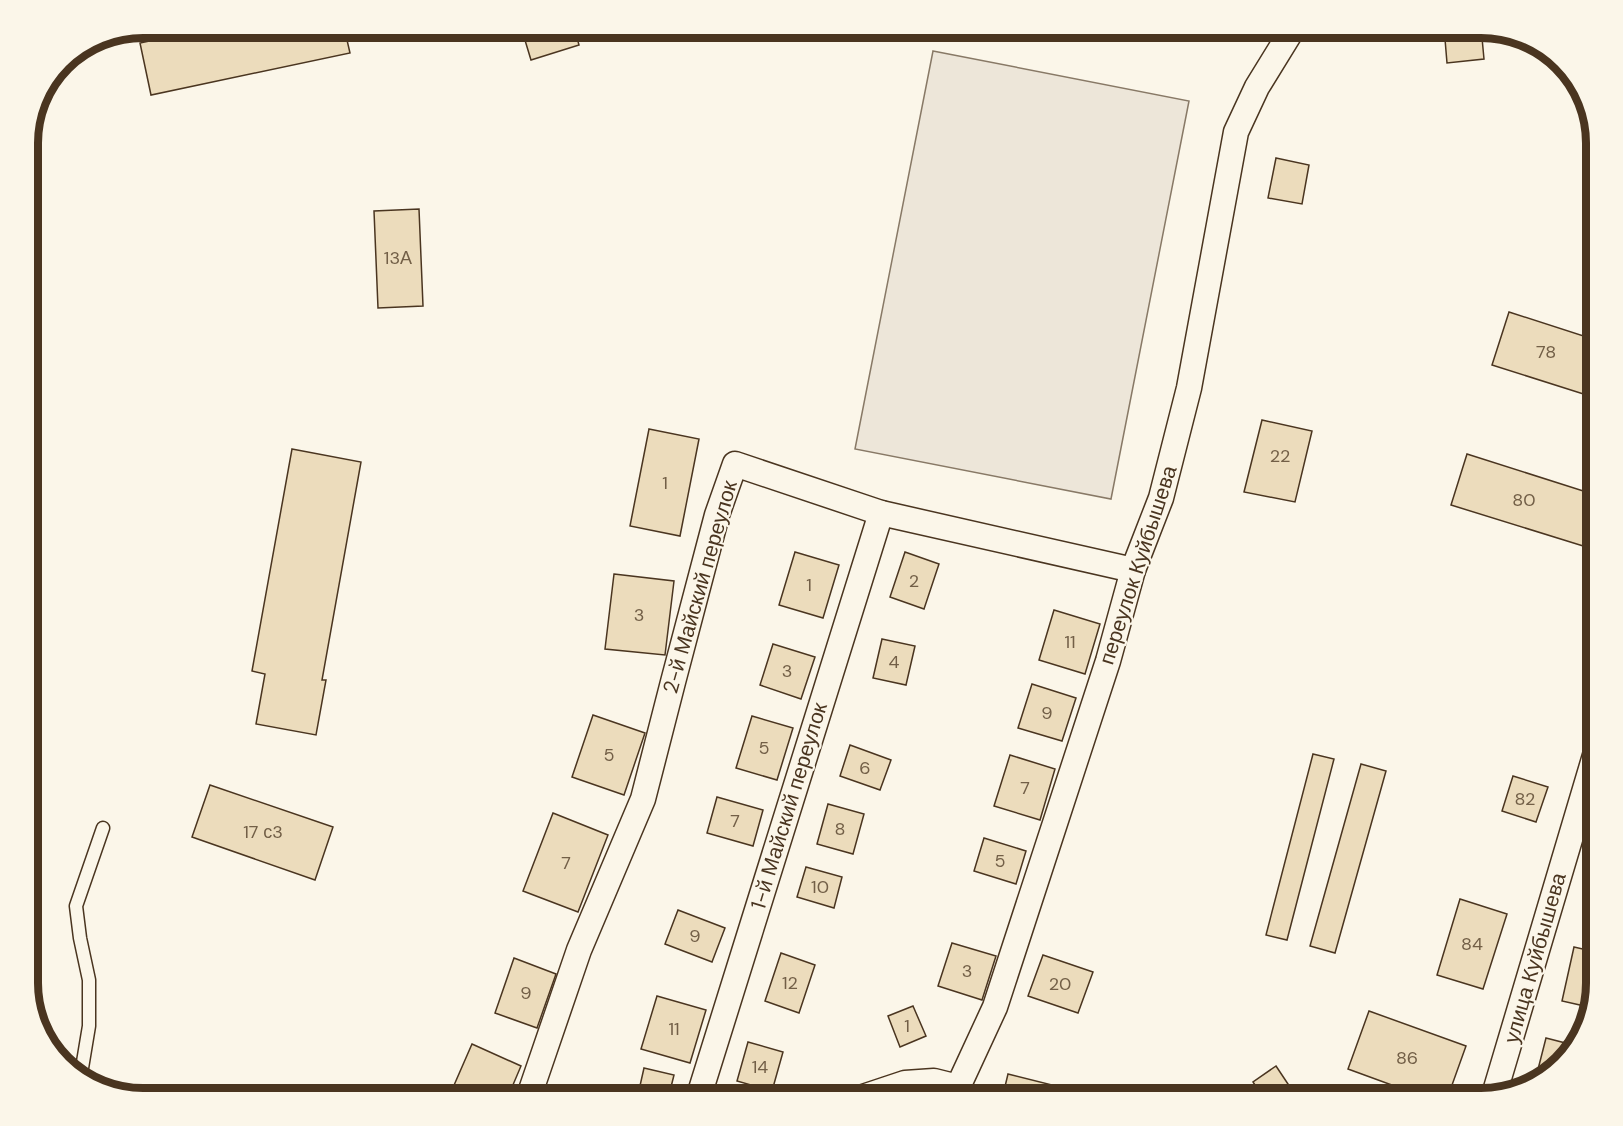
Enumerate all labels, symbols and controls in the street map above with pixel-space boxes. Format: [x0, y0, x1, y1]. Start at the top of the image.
house number: 13А [384, 246, 412, 270]
house number: 78 [1536, 340, 1556, 364]
house number: 22 [1270, 444, 1290, 468]
street label: переулок Куйбышева [1093, 462, 1184, 668]
house number: 1 [662, 471, 668, 495]
street label: 2-й Майский переулок [656, 477, 744, 697]
house number: 80 [1512, 488, 1536, 512]
house number: 2 [909, 569, 919, 593]
house number: 1 [806, 573, 812, 597]
house number: 3 [634, 603, 644, 627]
house number: 11 [1064, 630, 1076, 654]
house number: 4 [889, 650, 900, 674]
house number: 3 [782, 659, 792, 683]
street label: 1-й Майский переулок [744, 698, 834, 913]
house number: 9 [1041, 701, 1053, 725]
house number: 5 [759, 736, 769, 760]
house number: 5 [604, 743, 614, 767]
house number: 6 [859, 756, 871, 780]
house number: 7 [1020, 776, 1030, 800]
house number: 82 [1514, 787, 1536, 811]
house number: 7 [730, 809, 740, 833]
house number: 8 [835, 817, 845, 841]
house number: 17 с3 [243, 820, 283, 844]
house number: 5 [995, 849, 1005, 873]
house number: 7 [561, 851, 571, 875]
street label: улица Куйбышева [1497, 869, 1573, 1046]
house number: 10 [811, 875, 829, 899]
house number: 9 [689, 924, 701, 948]
house number: 84 [1461, 932, 1483, 956]
house number: 3 [962, 959, 972, 983]
house number: 12 [782, 971, 798, 995]
house number: 20 [1049, 972, 1071, 996]
house number: 9 [520, 981, 532, 1005]
house number: 1 [904, 1014, 910, 1038]
house number: 11 [668, 1017, 680, 1041]
house number: 86 [1396, 1046, 1418, 1070]
house number: 14 [752, 1055, 768, 1079]

